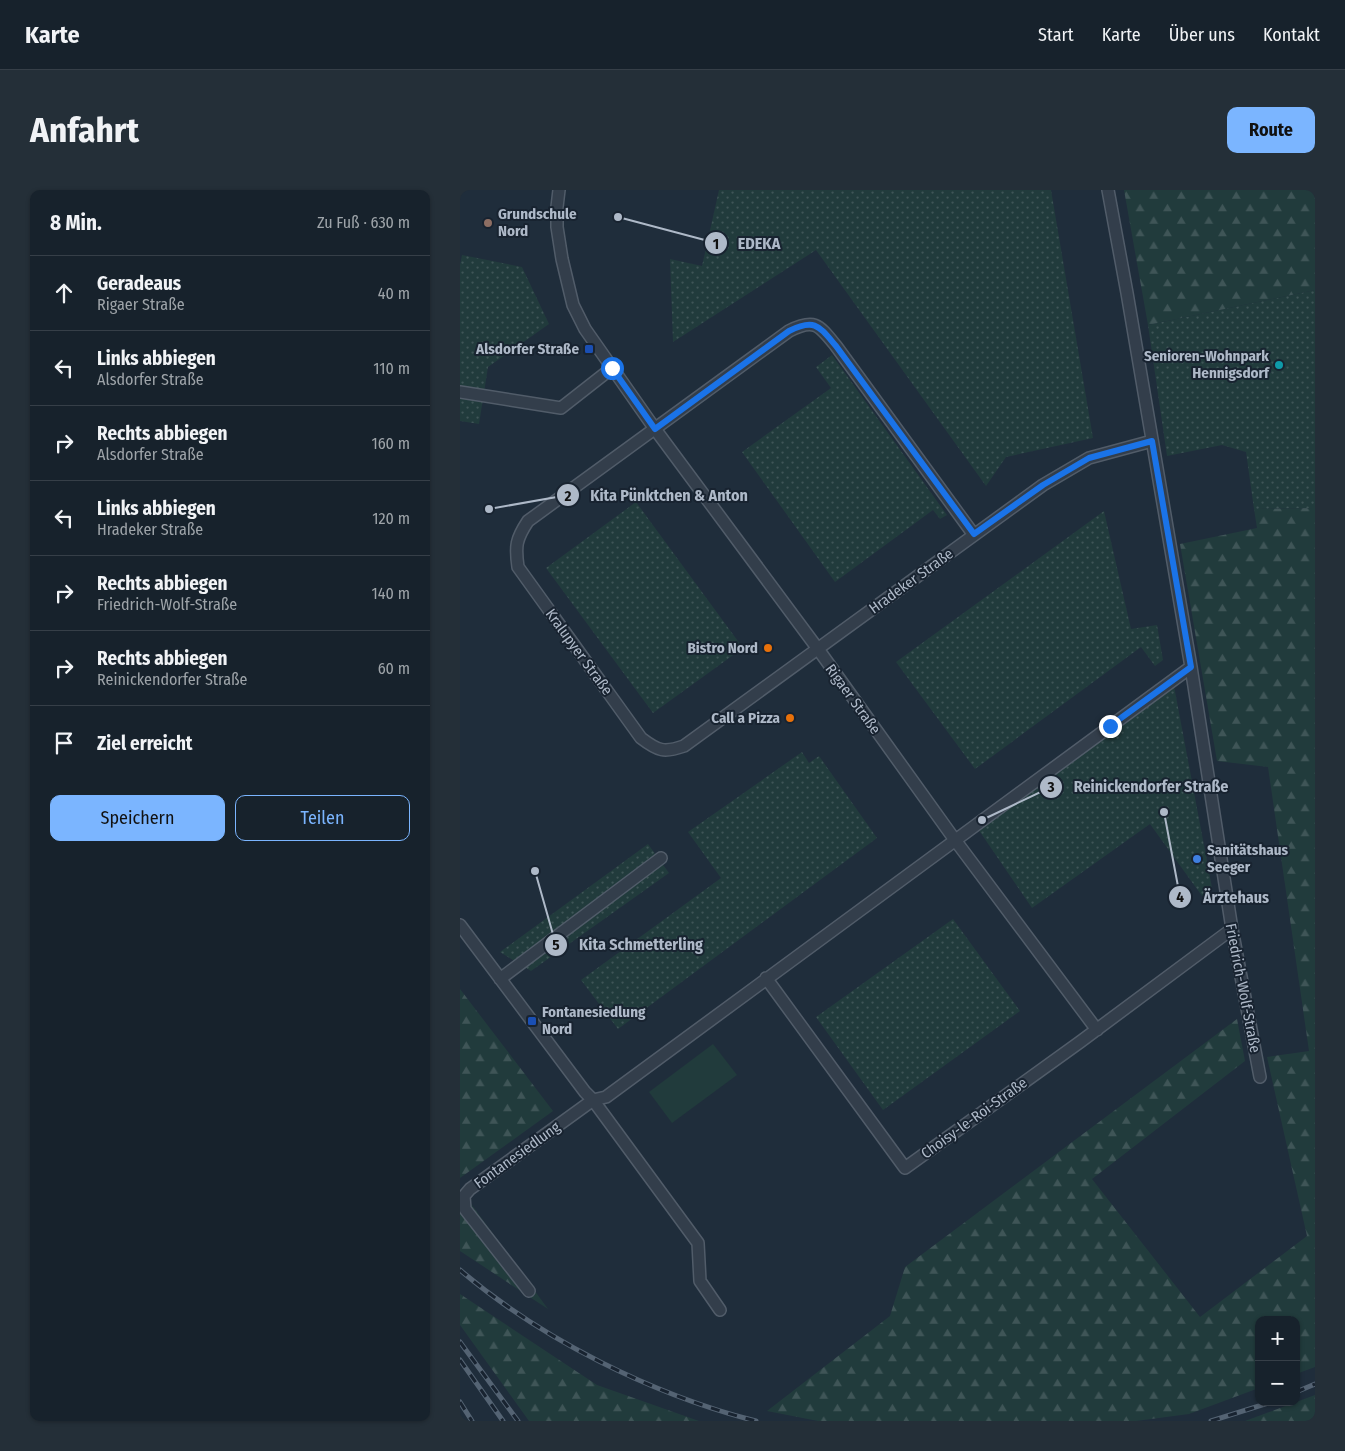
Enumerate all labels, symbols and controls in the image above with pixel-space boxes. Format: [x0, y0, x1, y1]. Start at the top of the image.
text: Karte [25, 21, 80, 49]
text: Start [1038, 24, 1074, 46]
text: Karte [1102, 24, 1141, 46]
text: Über uns [1169, 24, 1235, 46]
text: Kontakt [1263, 24, 1320, 46]
button: Route [1227, 107, 1315, 153]
text: Anfahrt [30, 109, 139, 151]
place label: Grundschule Nord [498, 205, 577, 240]
text: 8 Min. [50, 210, 102, 236]
text: Zu Fuß · 630 m [317, 213, 410, 232]
marker: Grundschule Nord [482, 217, 494, 229]
callout: EDEKA [703, 228, 791, 259]
text: EDEKA [738, 234, 781, 253]
text: 1 [713, 235, 719, 253]
text: Geradeaus [97, 272, 181, 295]
icon: ahead [50, 279, 78, 307]
text: 40 m [378, 284, 410, 303]
text: Rigaer Straße [97, 295, 185, 314]
place label: Alsdorfer Straße [475, 340, 579, 358]
marker: Alsdorfer Straße [583, 343, 595, 355]
text: Links abbiegen [97, 347, 216, 370]
place label: Senioren-Wohnpark Hennigsdorf [1144, 347, 1270, 382]
icon: left [50, 354, 78, 382]
route start [601, 357, 624, 380]
text: 110 m [373, 359, 410, 378]
marker: Senioren-Wohnpark Hennigsdorf [1273, 359, 1285, 371]
text: Alsdorfer Straße [97, 370, 204, 389]
text: Rechts abbiegen [97, 422, 227, 445]
icon: right [50, 429, 78, 457]
text: 160 m [371, 434, 410, 453]
text: Alsdorfer Straße [97, 445, 204, 464]
callout: Kita Pünktchen & Anton [555, 480, 758, 511]
text: Kita Pünktchen & Anton [590, 486, 748, 505]
text: 2 [564, 487, 572, 505]
text: Links abbiegen [97, 497, 216, 520]
icon: left [50, 504, 78, 532]
text: 120 m [372, 509, 410, 528]
text: Hradeker Straße [97, 520, 203, 539]
street label: Hradeker Straße [865, 544, 957, 618]
text: Rechts abbiegen [97, 572, 227, 595]
icon: right [50, 579, 78, 607]
text: 140 m [372, 584, 410, 603]
text: Friedrich-Wolf-Straße [97, 595, 237, 614]
street label: Kralupyer Straße [542, 605, 616, 699]
place label: Bistro Nord [687, 639, 758, 657]
marker: Bistro Nord [762, 642, 774, 654]
text: Rechts abbiegen [97, 647, 227, 670]
icon: right [50, 654, 78, 682]
text: 60 m [378, 659, 410, 678]
street label: Rigaer Straße [822, 660, 884, 738]
text: Reinickendorfer Straße [97, 670, 248, 689]
place label: Call a Pizza [711, 709, 781, 727]
marker: Call a Pizza [784, 712, 796, 724]
route end [1099, 715, 1122, 738]
icon: arrive [50, 729, 78, 757]
text: Ziel erreicht [97, 732, 193, 755]
callout: Reinickendorfer Straße [1039, 771, 1238, 802]
text: Reinickendorfer Straße [1074, 777, 1228, 796]
text: 3 [1046, 778, 1055, 796]
button: Speichern [50, 795, 225, 841]
button: Teilen [235, 795, 410, 841]
place label: Sanitätshaus Seeger [1207, 841, 1289, 876]
marker: Sanitätshaus Seeger [1191, 853, 1203, 865]
callout: Ärztehaus [1168, 881, 1279, 912]
text: 4 [1176, 888, 1184, 906]
text: Ärztehaus [1202, 888, 1269, 907]
street label: Friedrich-Wolf-Straße [1222, 922, 1264, 1054]
callout: Kita Schmetterling [544, 929, 713, 960]
text: Kita Schmetterling [579, 935, 703, 954]
text: 5 [552, 936, 560, 954]
place label: Fontanesiedlung Nord [542, 1003, 646, 1038]
marker: Fontanesiedlung Nord [526, 1015, 538, 1027]
street label: Choisy-le-Roi-Straße [917, 1074, 1031, 1162]
street label: Fontanesiedlung [471, 1118, 563, 1192]
map controls [1255, 1316, 1300, 1406]
button: + [1255, 1316, 1300, 1361]
button: − [1255, 1361, 1300, 1406]

